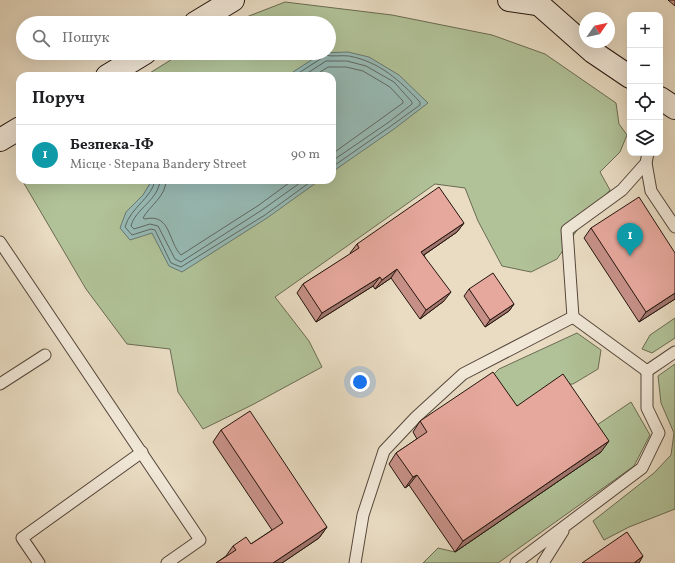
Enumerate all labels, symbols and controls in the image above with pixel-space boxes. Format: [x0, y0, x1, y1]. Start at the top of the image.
north arrow [579, 12, 615, 48]
map controls [627, 12, 663, 156]
button: + [627, 12, 663, 48]
search box [16, 16, 336, 60]
icon: search [30, 27, 52, 49]
text: Пошук [62, 28, 110, 49]
button: − [627, 48, 663, 84]
button: locate [627, 84, 663, 120]
text: Поруч [32, 87, 85, 110]
button: layers [627, 120, 663, 156]
text: Безпека-ІФ [70, 135, 154, 156]
text: 1 [42, 146, 48, 164]
text: 90 m [291, 146, 320, 164]
text: Місце · Stepana Bandery Street [70, 156, 247, 174]
pin: 1 [617, 223, 643, 256]
your location [350, 372, 370, 392]

